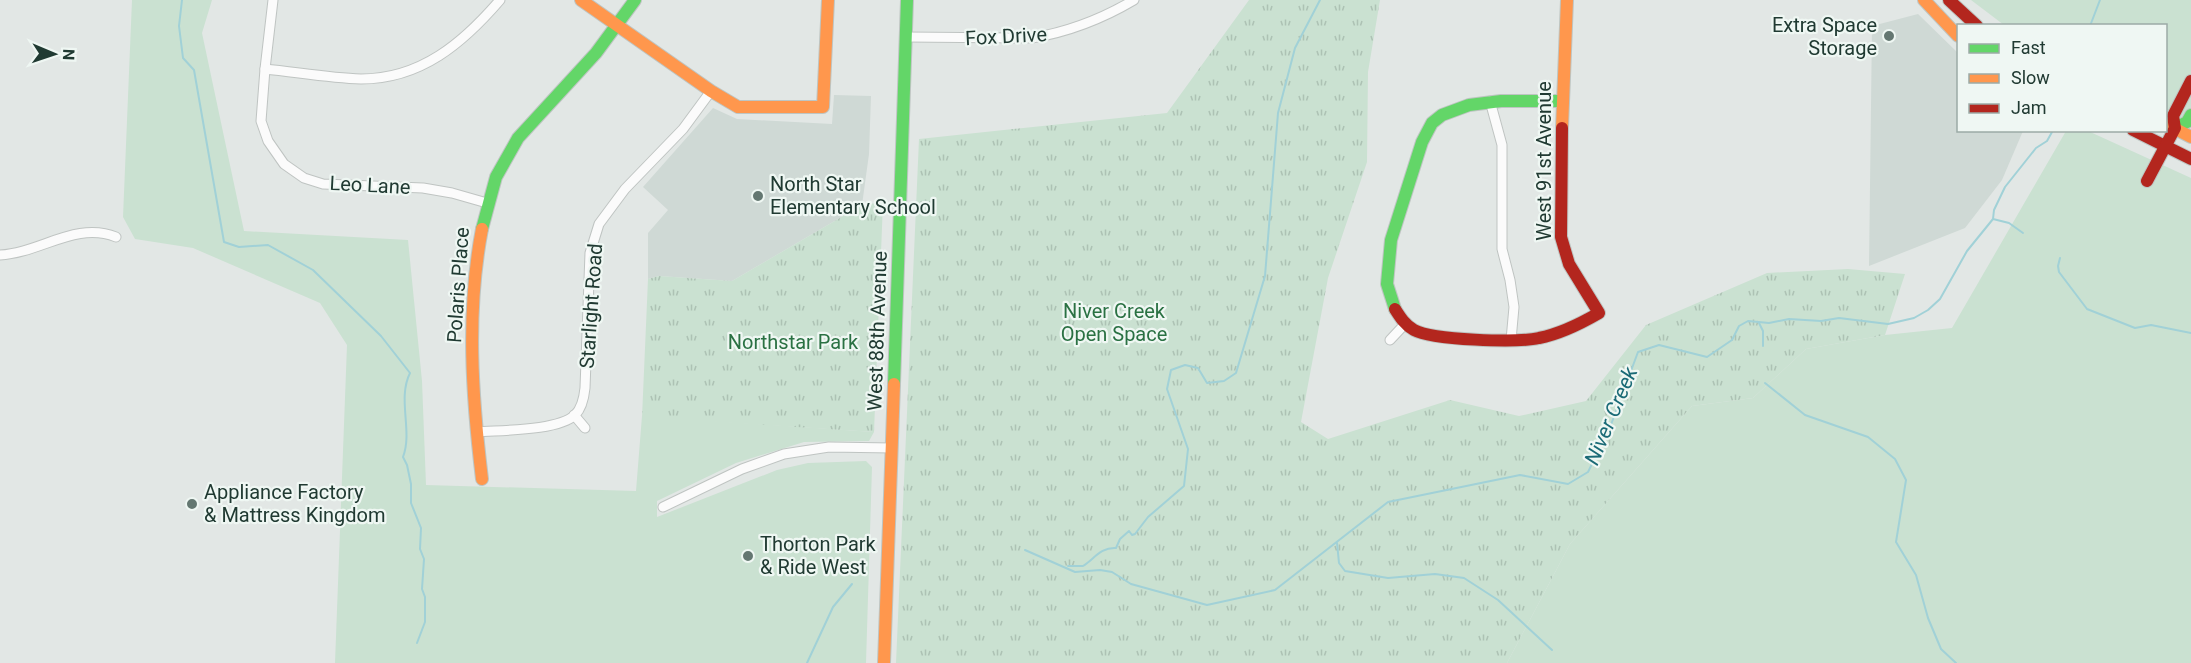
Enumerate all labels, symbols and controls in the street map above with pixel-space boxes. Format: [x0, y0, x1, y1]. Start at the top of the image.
place label: Extra Space Storage [1772, 13, 1877, 60]
street label: Fox Drive [964, 22, 1048, 50]
north arrow [24, 24, 84, 84]
legend [1957, 24, 2167, 132]
marker: Extra Space Storage [1882, 29, 1896, 43]
text: Fast [2011, 37, 2046, 58]
text: N [59, 49, 78, 60]
text: Slow [2011, 67, 2050, 88]
street label: West 91st Avenue [1532, 81, 1556, 241]
text: Jam [2011, 97, 2047, 118]
street label: Leo Lane [329, 171, 411, 199]
place label: North Star Elementary School [770, 172, 936, 219]
marker: North Star Elementary School [751, 189, 765, 203]
street label: Polaris Place [442, 226, 474, 344]
street label: Starlight Road [575, 243, 607, 369]
street label: West 88th Avenue [862, 250, 892, 412]
park label: Niver Creek Open Space [1061, 299, 1167, 346]
park label: Northstar Park [728, 330, 859, 354]
water label: Niver Creek [1580, 363, 1643, 469]
place label: Appliance Factory & Mattress Kingdom [204, 480, 386, 527]
marker: Appliance Factory & Mattress Kingdom [185, 497, 199, 511]
place label: Thorton Park & Ride West [760, 532, 877, 579]
marker: Thorton Park & Ride West [741, 549, 755, 563]

